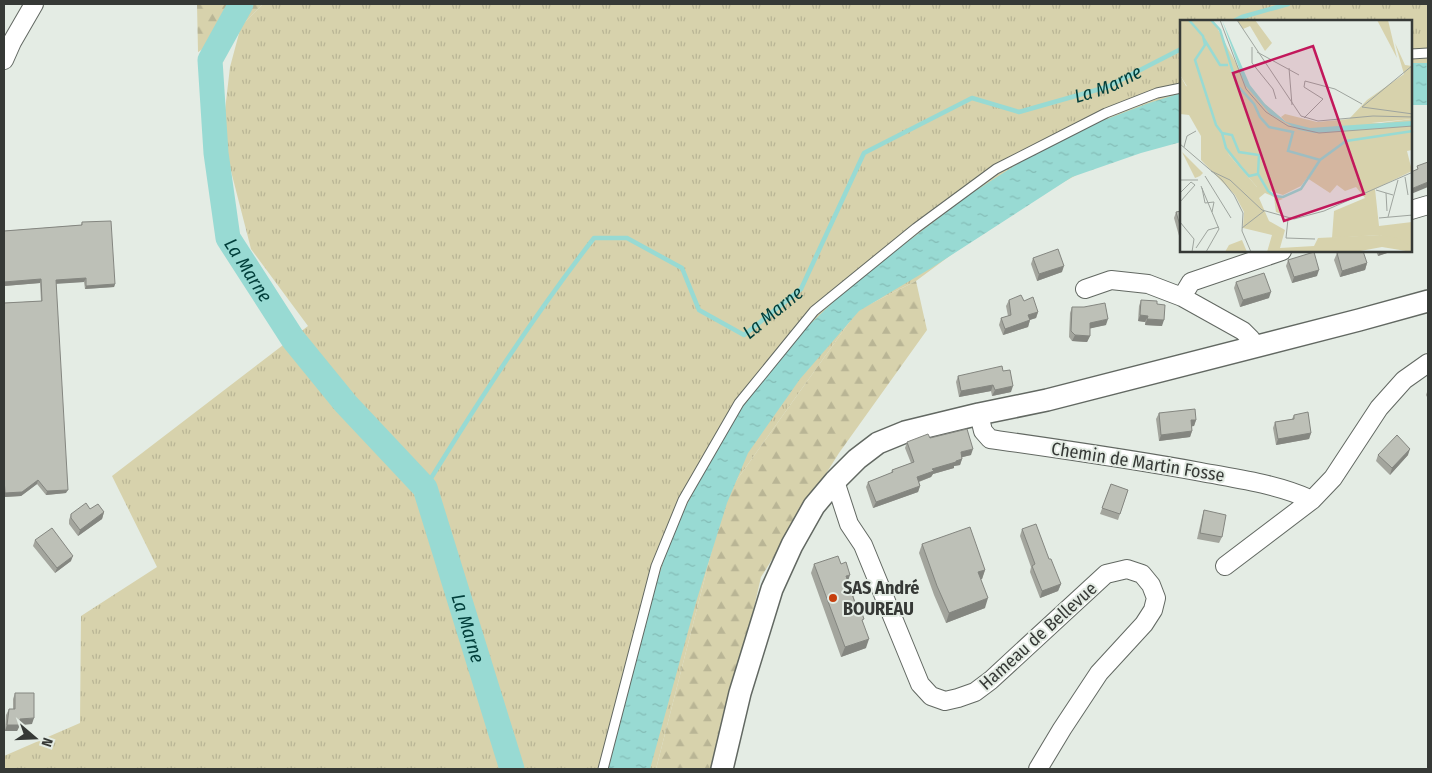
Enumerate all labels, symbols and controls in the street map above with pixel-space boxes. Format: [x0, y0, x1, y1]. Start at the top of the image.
inset map [1180, 20, 1412, 252]
water label: La Marne [1071, 60, 1145, 107]
water label: La Marne [220, 234, 277, 306]
water label: La Marne [738, 281, 807, 343]
street label: Chemin de Martin Fosse [1050, 437, 1226, 487]
place label: SAS André BOUREAU [843, 577, 919, 620]
street label: Hameau de Bellevue [975, 577, 1101, 695]
water label: La Marne [447, 591, 490, 665]
marker: SAS André BOUREAU [827, 592, 839, 604]
north arrow [10, 713, 60, 763]
text: N [37, 735, 56, 749]

